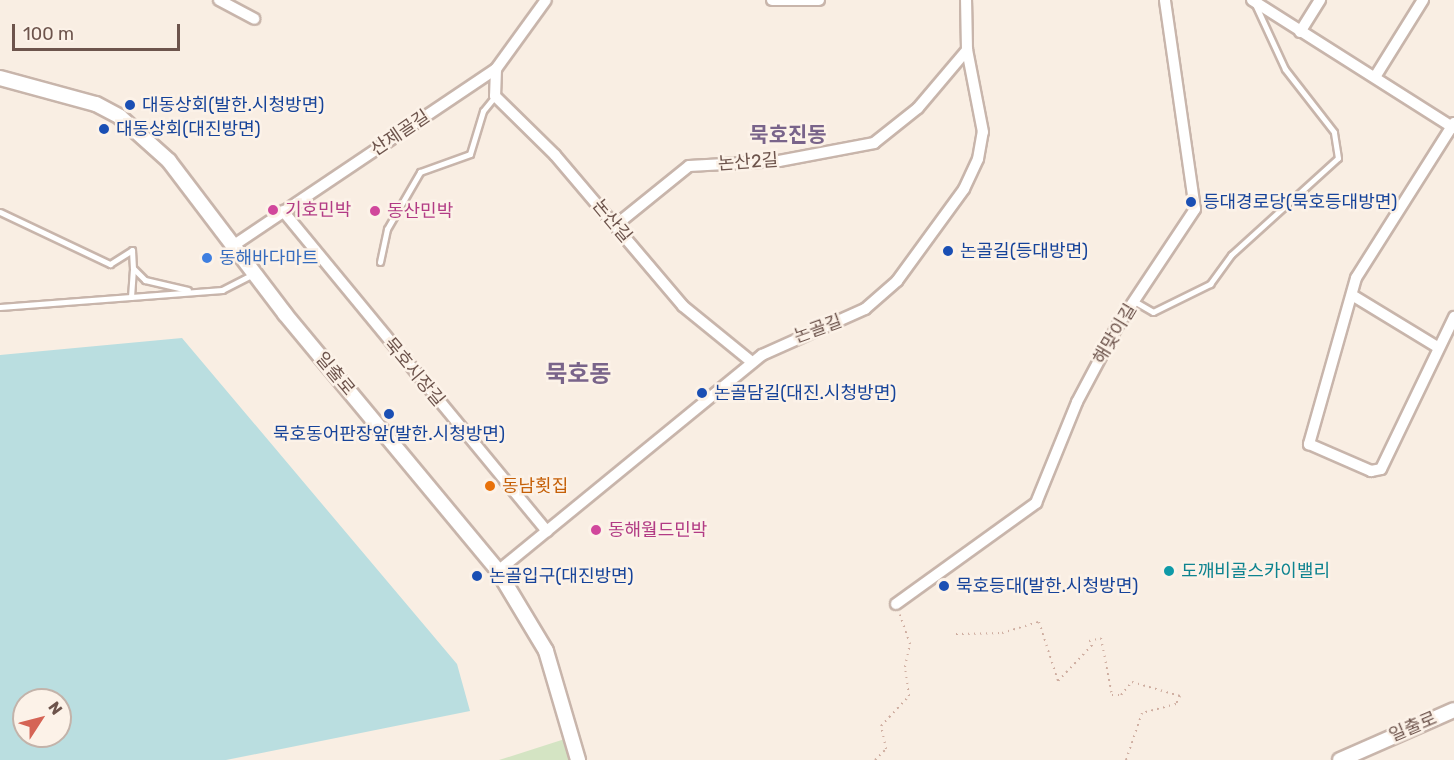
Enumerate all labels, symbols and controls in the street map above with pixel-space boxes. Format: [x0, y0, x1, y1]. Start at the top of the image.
scale bar [15, 12, 183, 50]
text: 100 m [23, 23, 74, 45]
place label: 대동상회(발한.시청방면) [142, 94, 324, 116]
marker: 대동상회(발한.시청방면) [123, 98, 137, 112]
street label: 산제골길 [367, 106, 433, 160]
place label: 대동상회(대진방면) [116, 118, 261, 140]
marker: 대동상회(대진방면) [97, 122, 111, 136]
district label: 묵호진동 [749, 122, 827, 148]
street label: 논산2길 [717, 149, 779, 175]
place label: 등대경로당(묵호등대방면) [1203, 191, 1397, 213]
street label: 논산길 [588, 195, 636, 247]
marker: 등대경로당(묵호등대방면) [1184, 195, 1198, 209]
place label: 기호민박 [285, 199, 351, 221]
place label: 동산민박 [387, 200, 453, 222]
marker: 기호민박 [266, 203, 280, 217]
marker: 동산민박 [368, 204, 382, 218]
place label: 논골길(등대방면) [960, 240, 1088, 262]
marker: 논골길(등대방면) [941, 244, 955, 258]
place label: 동해바다마트 [219, 247, 318, 269]
marker: 동해바다마트 [200, 251, 214, 265]
street label: 해맞이길 [1089, 300, 1141, 368]
street label: 논골길 [791, 310, 845, 348]
street label: 묵호시장길 [379, 333, 449, 411]
street label: 일출로 [311, 348, 359, 400]
district label: 묵호동 [545, 361, 611, 389]
place label: 논골담길(대진.시청방면) [714, 382, 896, 404]
marker: 논골담길(대진.시청방면) [695, 386, 709, 400]
marker: 묵호동어판장앞(발한.시청방면) [382, 407, 396, 421]
place label: 묵호동어판장앞(발한.시청방면) [273, 423, 505, 445]
place label: 동남횟집 [502, 475, 568, 497]
marker: 동남횟집 [483, 479, 497, 493]
place label: 동해월드민박 [608, 519, 707, 541]
marker: 동해월드민박 [589, 523, 603, 537]
place label: 도깨비골스카이밸리 [1181, 560, 1330, 582]
marker: 도깨비골스카이밸리 [1162, 564, 1176, 578]
place label: 논골입구(대진방면) [489, 565, 634, 587]
marker: 논골입구(대진방면) [470, 569, 484, 583]
place label: 묵호등대(발한.시청방면) [956, 575, 1138, 597]
marker: 묵호등대(발한.시청방면) [937, 579, 951, 593]
north arrow [12, 688, 72, 748]
text: N [44, 698, 66, 719]
street label: 일출로 [1386, 707, 1440, 747]

